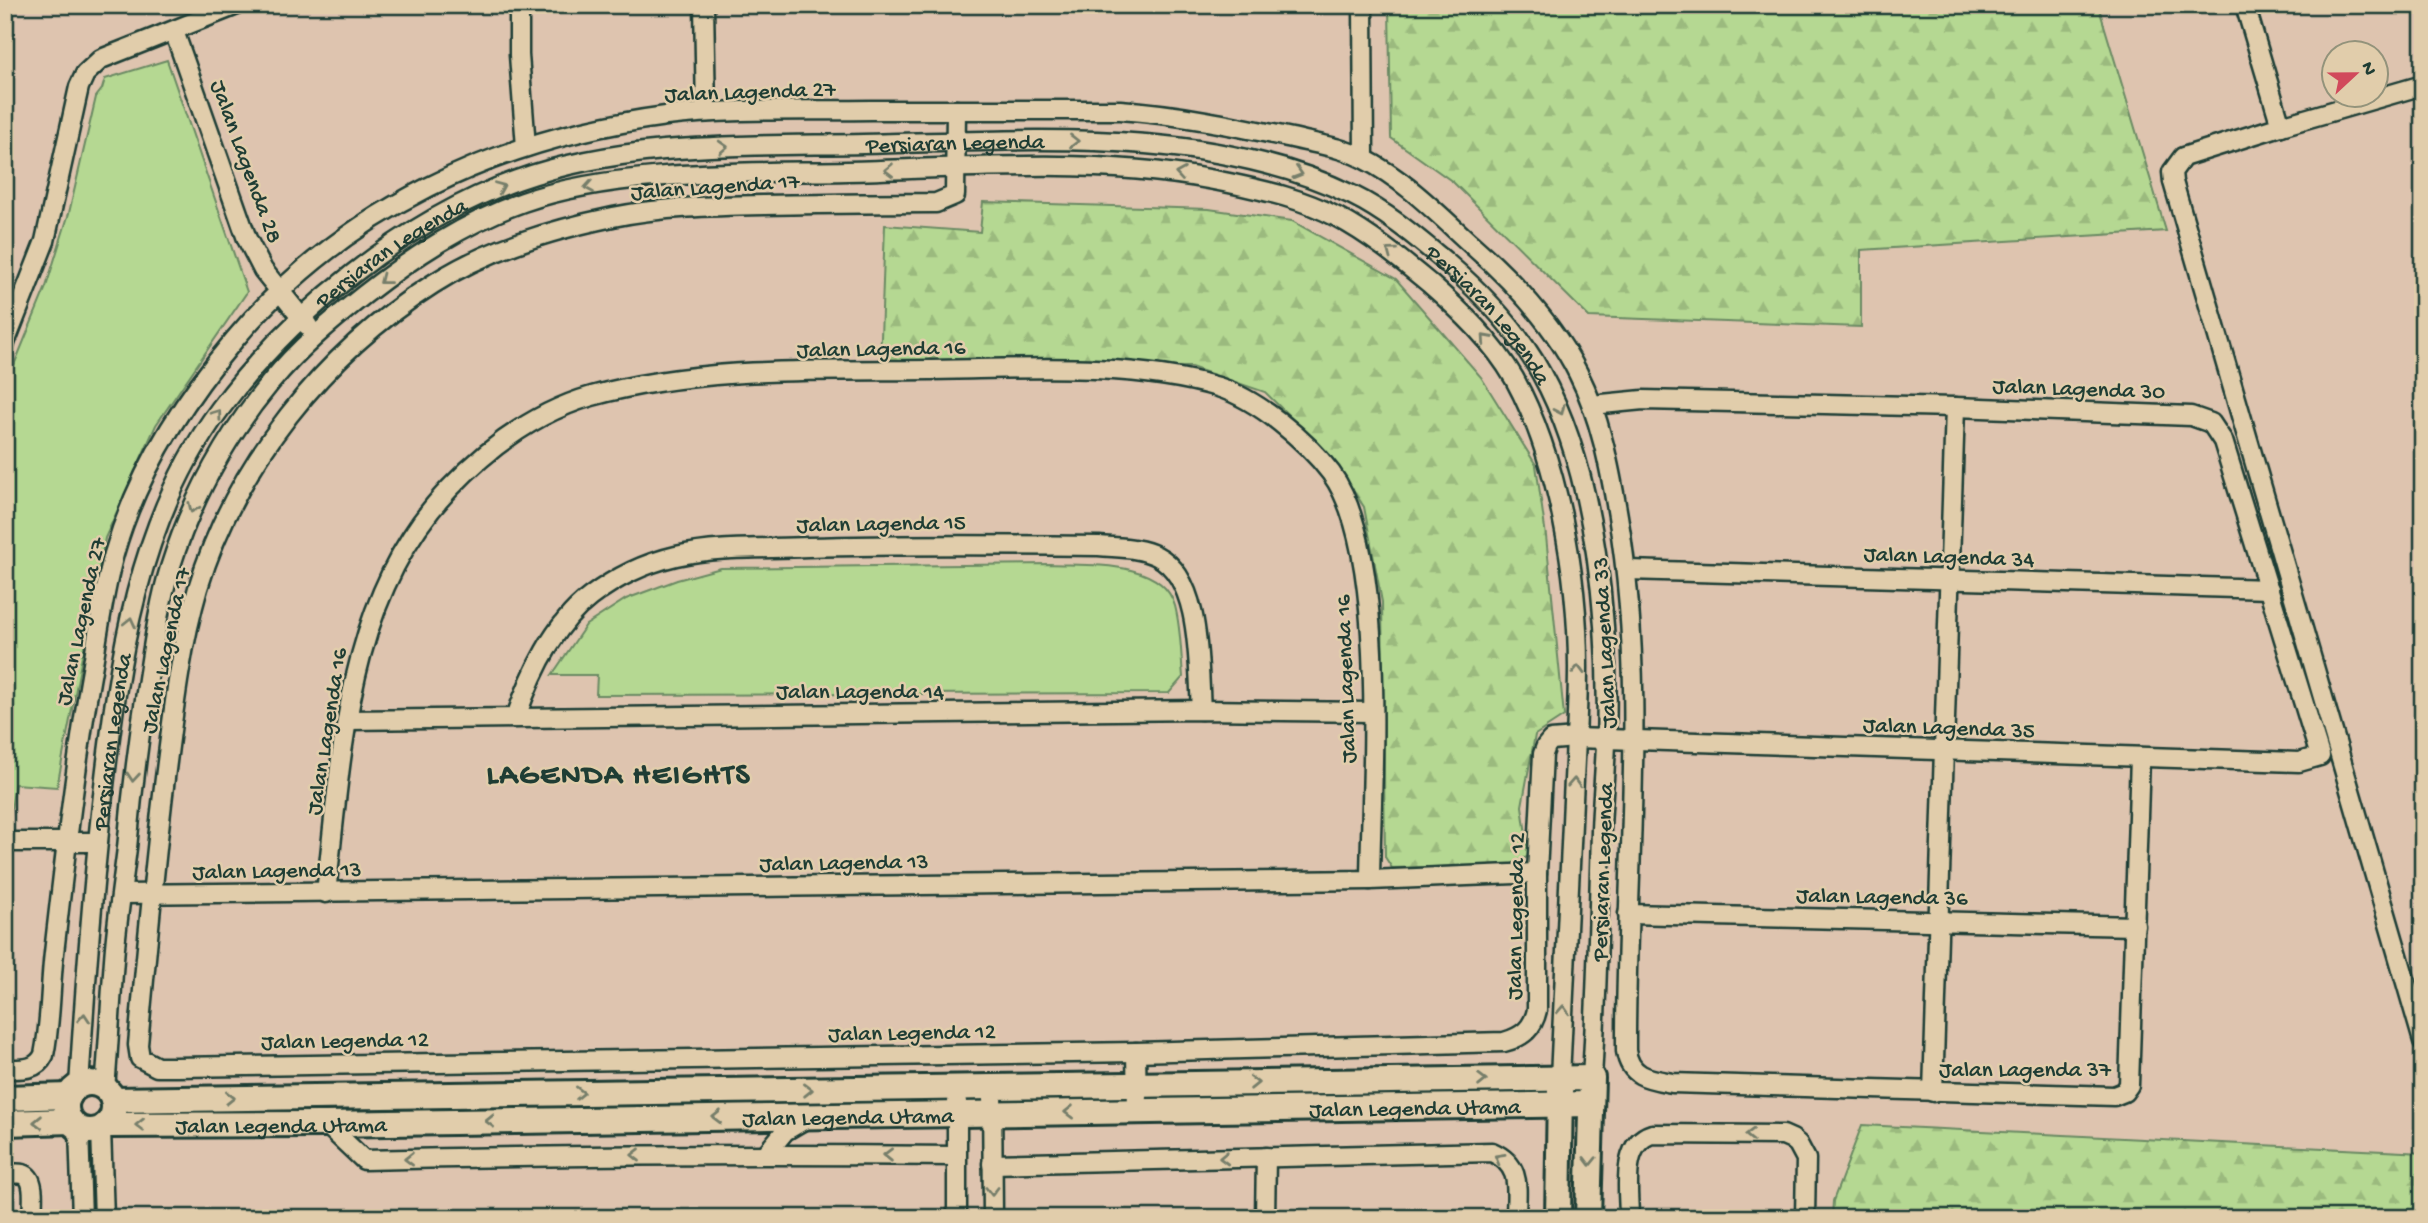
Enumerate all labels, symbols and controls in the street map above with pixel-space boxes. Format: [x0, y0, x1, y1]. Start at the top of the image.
north arrow [2320, 38, 2390, 108]
text: N [2355, 59, 2381, 79]
street label: Jalan Lagenda 28 [203, 77, 287, 248]
street label: Jalan Lagenda 27 [664, 77, 837, 110]
street label: Persiaran Legenda [865, 130, 1046, 161]
one-way arrow [1069, 133, 1079, 149]
one-way arrow [718, 140, 729, 155]
one-way arrow [883, 162, 894, 178]
one-way arrow [1292, 165, 1304, 180]
one-way arrow [1174, 166, 1186, 181]
street label: Jalan Lagenda 17 [630, 169, 802, 208]
one-way arrow [583, 179, 595, 194]
one-way arrow [493, 182, 505, 196]
street label: Persiaran Legenda [310, 193, 474, 317]
street label: Persiaran Legenda [1418, 240, 1555, 391]
one-way arrow [1386, 247, 1399, 260]
one-way arrow [379, 271, 392, 284]
one-way arrow [1481, 334, 1494, 347]
street label: Jalan Lagenda 16 [796, 336, 966, 365]
street label: Jalan Lagenda 30 [1992, 374, 2166, 407]
one-way arrow [1552, 403, 1566, 415]
one-way arrow [209, 409, 221, 422]
one-way arrow [187, 501, 201, 514]
street label: Jalan Lagenda 15 [796, 511, 966, 540]
street label: Jalan Lagenda 27 [51, 534, 114, 708]
street label: Jalan Lagenda 34 [1863, 542, 2035, 575]
street label: Jalan Lagenda 33 [1589, 556, 1624, 729]
street label: Jalan Lagenda 17 [137, 564, 198, 736]
street label: Jalan Lagenda 16 [1331, 594, 1364, 764]
one-way arrow [122, 616, 136, 628]
street label: Jalan Lagenda 16 [302, 646, 355, 817]
street label: Persiaran Legenda [89, 650, 140, 833]
one-way arrow [1570, 664, 1586, 675]
street label: Jalan Lagenda 14 [776, 680, 944, 707]
street label: Jalan Lagenda 35 [1862, 713, 2035, 746]
district label: LAGENDA HEIGHTS [487, 760, 751, 795]
one-way arrow [126, 772, 141, 783]
one-way arrow [1566, 777, 1581, 788]
street label: Persiaran Legenda [1588, 781, 1621, 963]
street label: Jalan Legenda 12 [1503, 832, 1532, 1000]
street label: Jalan Lagenda 13 [759, 850, 929, 879]
street label: Jalan Lagenda 13 [192, 858, 362, 887]
street label: Jalan Lagenda 36 [1796, 884, 1968, 914]
one-way arrow [1555, 1004, 1570, 1015]
one-way arrow [76, 1012, 91, 1023]
street label: Jalan Legenda 12 [828, 1020, 996, 1049]
street label: Jalan Legenda 12 [261, 1028, 429, 1057]
street label: Jalan Lagenda 37 [1939, 1058, 2112, 1085]
one-way arrow [1476, 1072, 1487, 1087]
one-way arrow [1249, 1075, 1260, 1091]
one-way arrow [802, 1082, 813, 1097]
one-way arrow [575, 1085, 586, 1101]
one-way arrow [225, 1091, 236, 1106]
street label: Jalan Legenda Utama [1309, 1095, 1522, 1125]
street label: Jalan Legenda Utama [742, 1104, 955, 1134]
one-way arrow [1063, 1104, 1074, 1119]
one-way arrow [712, 1109, 722, 1125]
street label: Jalan Legenda Utama [175, 1113, 388, 1142]
one-way arrow [484, 1113, 495, 1129]
one-way arrow [32, 1114, 43, 1130]
one-way arrow [134, 1117, 145, 1133]
one-way arrow [1744, 1127, 1755, 1142]
one-way arrow [630, 1147, 641, 1163]
one-way arrow [882, 1148, 893, 1163]
one-way arrow [1219, 1150, 1230, 1165]
one-way arrow [403, 1151, 413, 1167]
one-way arrow [1493, 1153, 1506, 1166]
one-way arrow [1582, 1156, 1597, 1167]
one-way arrow [984, 1186, 1000, 1197]

